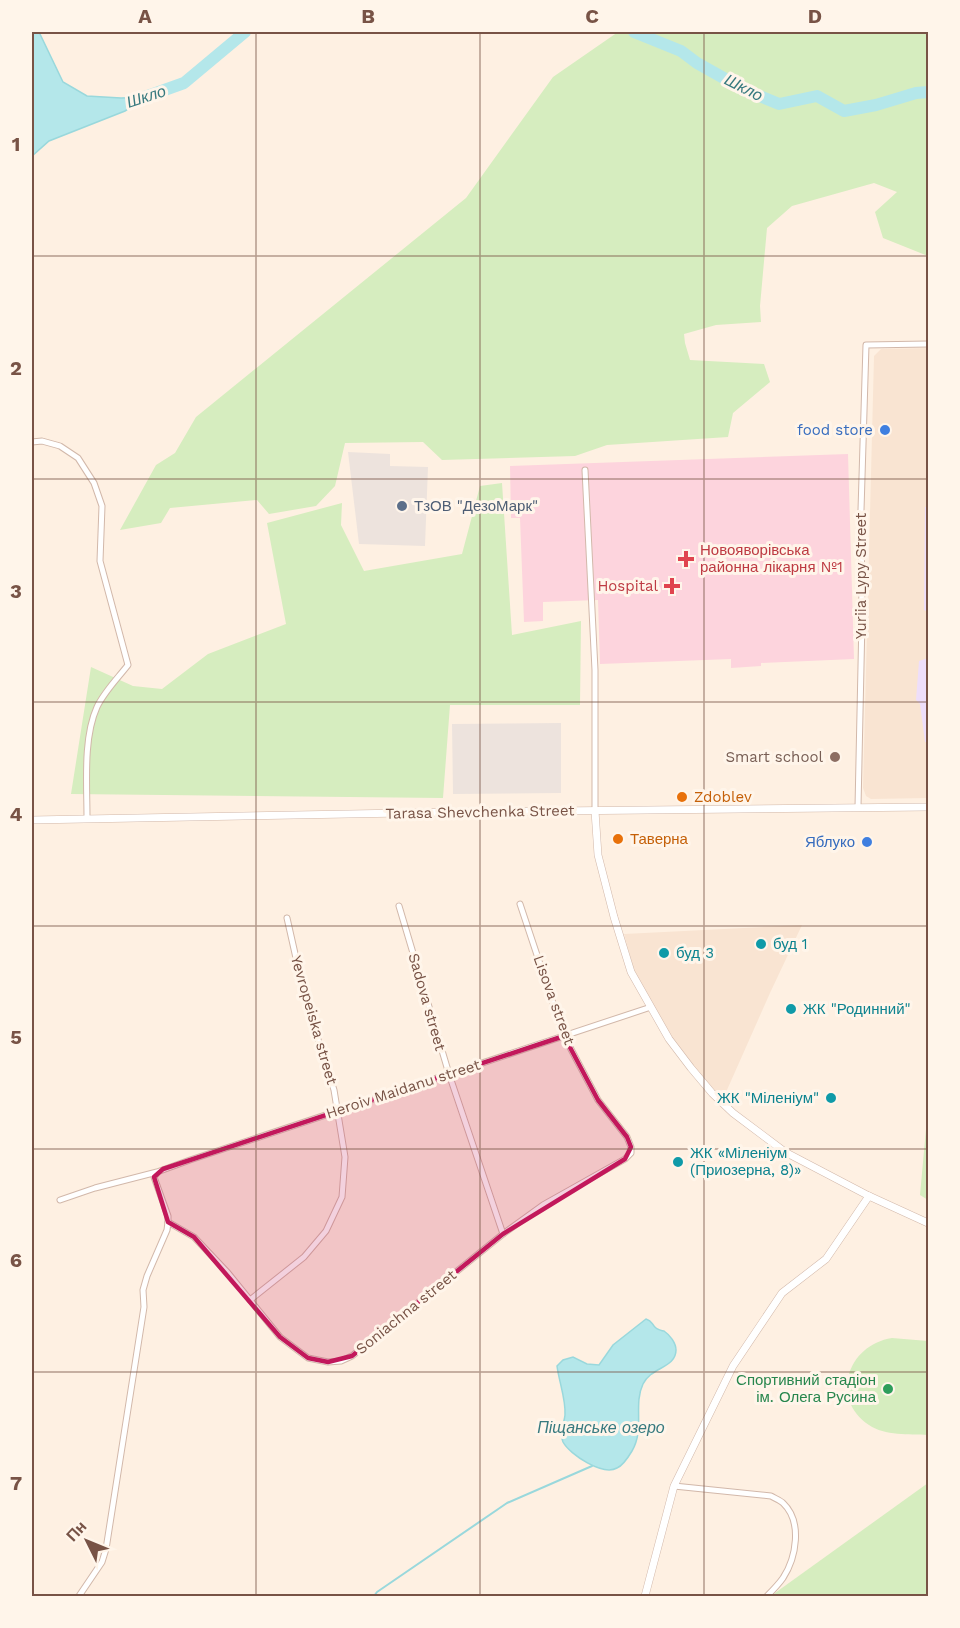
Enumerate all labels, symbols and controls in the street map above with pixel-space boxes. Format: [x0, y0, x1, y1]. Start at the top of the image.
text: A [138, 4, 152, 28]
text: B [361, 4, 375, 28]
text: C [585, 4, 599, 28]
text: D [808, 4, 822, 28]
water label: Шкло [722, 70, 766, 105]
water label: Шкло [124, 81, 168, 112]
text: 1 [12, 132, 20, 156]
text: 2 [10, 356, 22, 380]
place label: food store [797, 421, 873, 439]
marker: food store [878, 423, 892, 437]
place label: ТзОВ "ДезоМарк" [414, 497, 538, 515]
marker: ТзОВ "ДезоМарк" [395, 499, 409, 513]
street label: Yuriia Lypy Street [852, 512, 870, 639]
place label: Новояворівська районна лікарня №1 [700, 541, 843, 576]
marker: Новояворівська районна лікарня №1 [677, 550, 695, 568]
place label: Hospital [597, 577, 658, 595]
marker: Hospital [663, 577, 681, 595]
text: 3 [10, 579, 22, 603]
place label: Smart school [725, 748, 823, 766]
marker: Smart school [828, 750, 842, 764]
place label: Zdoblev [694, 788, 752, 806]
marker: Zdoblev [675, 790, 689, 804]
street label: Tarasa Shevchenka Street [385, 801, 575, 823]
text: 4 [10, 802, 23, 826]
place label: Таверна [630, 830, 689, 848]
marker: Таверна [611, 832, 625, 846]
place label: Яблуко [805, 833, 855, 851]
marker: Яблуко [860, 835, 874, 849]
place label: буд 1 [773, 935, 808, 953]
marker: буд 1 [754, 937, 768, 951]
place label: буд 3 [676, 944, 714, 962]
marker: буд 3 [657, 946, 671, 960]
street label: Sadova street [404, 951, 450, 1054]
street label: Yevropeiska street [287, 953, 341, 1087]
street label: Lisova street [529, 953, 579, 1048]
place label: ЖК "Родинний" [803, 1000, 911, 1018]
marker: ЖК "Родинний" [784, 1002, 798, 1016]
text: 5 [10, 1025, 22, 1049]
street label: Heroiv Maidanu street [324, 1055, 483, 1122]
place label: ЖК "Міленіум" [717, 1089, 819, 1107]
marker: ЖК "Міленіум" [824, 1091, 838, 1105]
place label: ЖК «Міленіум (Приозерна, 8)» [690, 1144, 802, 1179]
marker: ЖК «Міленіум (Приозерна, 8)» [671, 1155, 685, 1169]
text: 6 [10, 1248, 22, 1272]
street label: Soniachna street [352, 1266, 460, 1358]
place label: Спортивний стадіон ім. Олега Русина [736, 1371, 877, 1406]
marker: Спортивний стадіон ім. Олега Русина [881, 1382, 895, 1396]
water label: Піщанське озеро [537, 1418, 665, 1437]
text: 7 [10, 1471, 22, 1495]
north arrow [57, 1511, 117, 1571]
text: Пн [62, 1517, 91, 1545]

